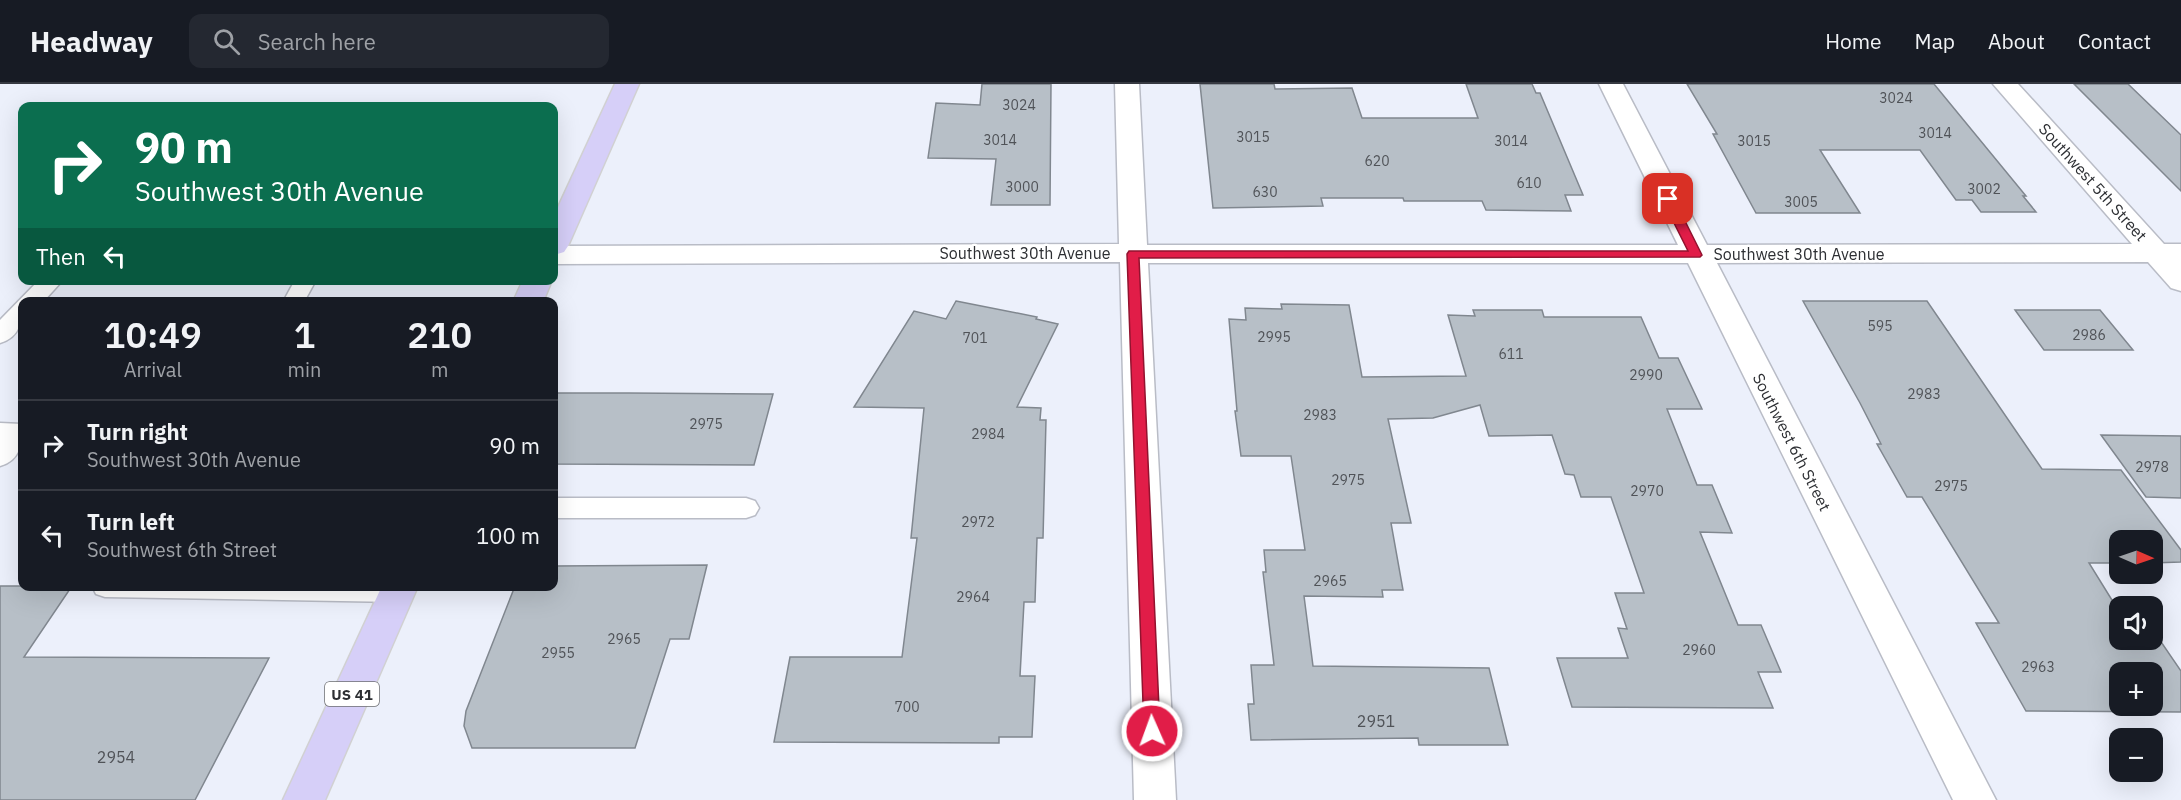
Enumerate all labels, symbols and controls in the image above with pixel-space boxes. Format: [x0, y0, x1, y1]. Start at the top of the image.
search box [189, 14, 609, 68]
text: Headway [30, 23, 153, 60]
icon: search [210, 25, 243, 58]
text: Search here [258, 27, 376, 56]
text: Home [1825, 27, 1882, 55]
text: Map [1915, 27, 1955, 55]
text: About [1988, 27, 2045, 55]
text: Contact [2078, 27, 2151, 55]
house number: 3024 [1879, 89, 1913, 107]
house number: 3024 [1002, 96, 1036, 114]
street label: Southwest 5th Street [2035, 119, 2151, 245]
text: 90 m [135, 120, 233, 175]
house number: 3014 [1918, 124, 1952, 142]
icon: right [36, 126, 114, 204]
house number: 3015 [1236, 128, 1270, 146]
house number: 3014 [983, 131, 1017, 149]
house number: 3014 [1494, 132, 1528, 150]
house number: 3015 [1737, 132, 1771, 150]
house number: 620 [1364, 152, 1390, 170]
text: Southwest 30th Avenue [135, 173, 424, 208]
pin [1642, 173, 1693, 224]
house number: 610 [1516, 174, 1542, 192]
house number: 3000 [1005, 178, 1039, 196]
house number: 3002 [1967, 180, 2001, 198]
icon: arrive [1651, 182, 1684, 215]
house number: 630 [1252, 183, 1278, 201]
house number: 3005 [1784, 193, 1818, 211]
icon: left [98, 240, 131, 273]
text: Then [36, 242, 86, 271]
street label: Southwest 30th Avenue [939, 243, 1111, 263]
street label: Southwest 30th Avenue [1713, 244, 1885, 264]
text: 10:49 [104, 311, 202, 358]
text: 1 [294, 311, 315, 358]
text: 210 [407, 311, 472, 358]
house number: 595 [1867, 317, 1893, 335]
house number: 2986 [2072, 326, 2106, 344]
house number: 2995 [1257, 328, 1291, 346]
house number: 701 [962, 329, 988, 347]
house number: 611 [1498, 345, 1524, 363]
text: Arrival [124, 356, 182, 383]
text: min [288, 356, 321, 383]
text: m [431, 356, 448, 383]
house number: 2990 [1629, 366, 1663, 384]
street label: Southwest 6th Street [1749, 370, 1835, 514]
house number: 2983 [1907, 385, 1941, 403]
house number: 2983 [1303, 406, 1337, 424]
house number: 2975 [689, 415, 723, 433]
text: Turn right [87, 417, 188, 446]
house number: 2984 [971, 425, 1005, 443]
icon: right [36, 429, 69, 462]
text: 90 m [489, 431, 540, 460]
text: Southwest 30th Avenue [87, 446, 301, 473]
house number: 2978 [2135, 458, 2169, 476]
house number: 2975 [1331, 471, 1365, 489]
house number: 2975 [1934, 477, 1968, 495]
house number: 2970 [1630, 482, 1664, 500]
text: Turn left [87, 507, 175, 536]
house number: 2972 [961, 513, 995, 531]
icon: left [36, 519, 69, 552]
text: 100 m [476, 521, 540, 550]
north arrow [2109, 530, 2163, 584]
map controls [2109, 530, 2163, 782]
text: Southwest 6th Street [87, 536, 277, 563]
house number: 2965 [1313, 572, 1347, 590]
house number: 2964 [956, 588, 990, 606]
button: sound [2109, 596, 2163, 650]
house number: 2965 [607, 630, 641, 648]
house number: 2960 [1682, 641, 1716, 659]
house number: 2955 [541, 644, 575, 662]
house number: 2963 [2021, 658, 2055, 676]
button: + [2109, 662, 2163, 716]
road number: US 41 [325, 682, 379, 706]
house number: 700 [894, 698, 920, 716]
position arrow [1120, 699, 1184, 763]
house number: 2951 [1357, 711, 1395, 731]
button: − [2109, 728, 2163, 782]
house number: 2954 [97, 747, 135, 767]

